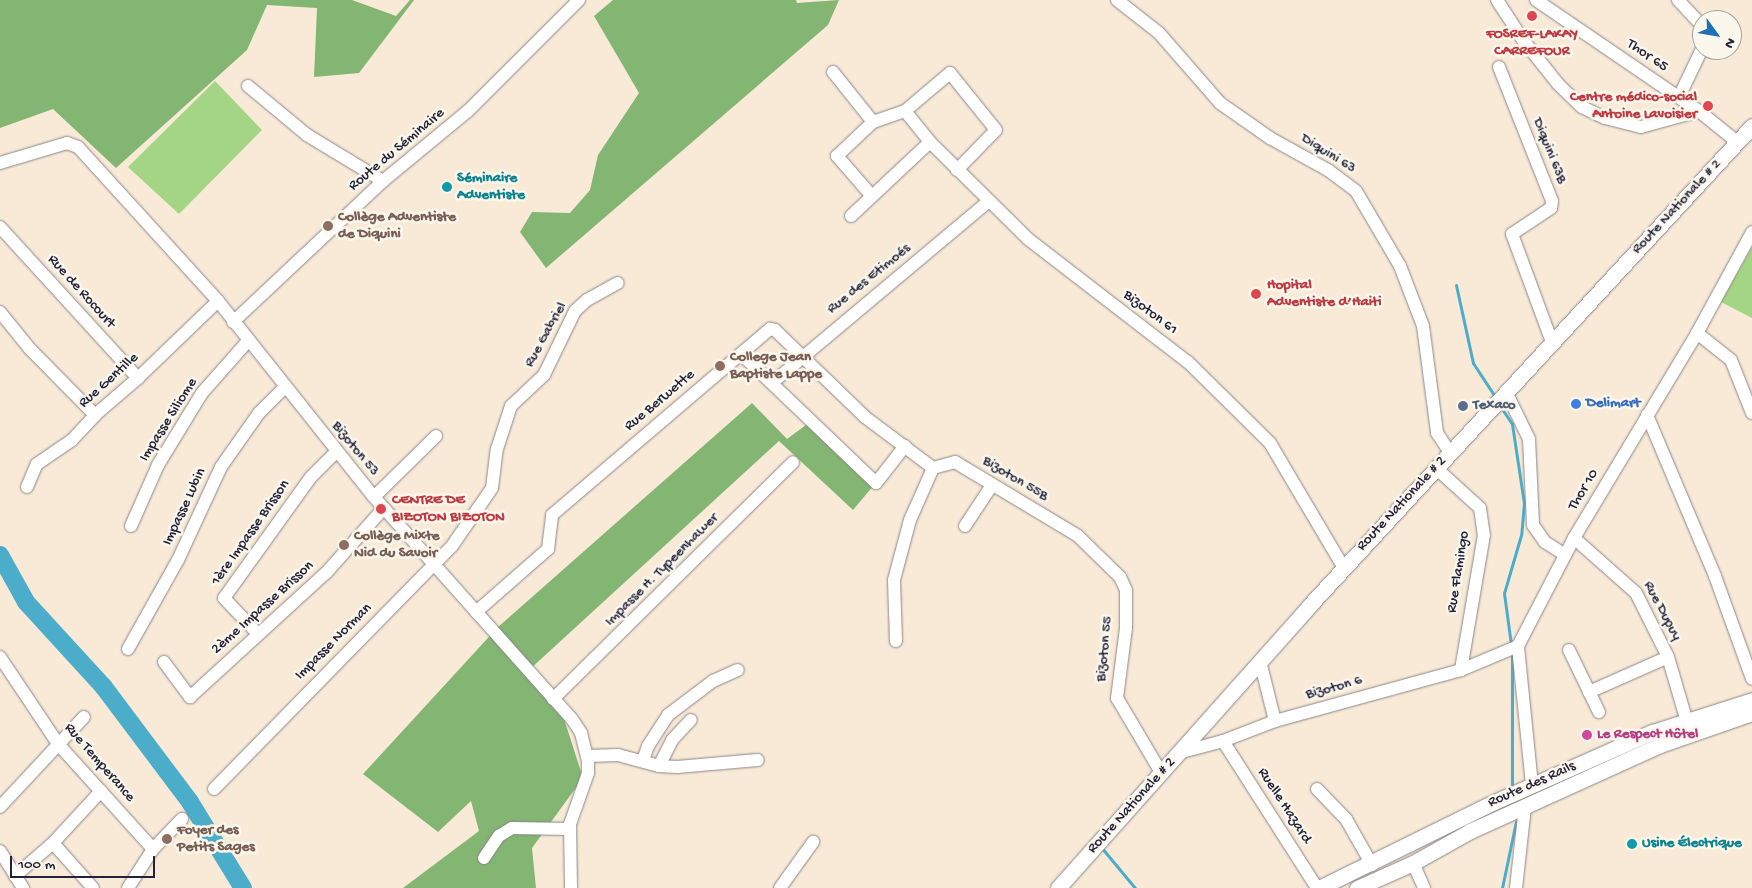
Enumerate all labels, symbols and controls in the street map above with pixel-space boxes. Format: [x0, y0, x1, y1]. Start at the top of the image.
marker: FOSREF-LAKAY CARREFOUR [1525, 9, 1539, 23]
north arrow [1692, 10, 1742, 60]
place label: FOSREF-LAKAY CARREFOUR [1486, 25, 1578, 60]
text: N [1720, 34, 1739, 51]
street label: Thor 65 [1623, 36, 1671, 76]
place label: Centre médico-social Antoine Lavoisier [1570, 88, 1697, 123]
marker: Centre médico-social Antoine Lavoisier [1701, 99, 1715, 113]
street label: Route du Séminaire [345, 105, 449, 195]
street label: Diquini 63B [1528, 116, 1570, 186]
street label: Diquini 63 [1297, 130, 1359, 178]
street label: Route Nationale # 2 [1628, 156, 1726, 258]
place label: Séminaire Adventiste [457, 169, 525, 204]
marker: Séminaire Adventiste [441, 181, 453, 193]
place label: Collège Adventiste de Diquini [338, 208, 456, 243]
marker: Collège Adventiste de Diquini [322, 220, 334, 232]
street label: Rue des Etimoés [824, 240, 914, 318]
street label: Rue de Rocourt [43, 251, 119, 333]
place label: Hopital Adventiste d’Haiti [1267, 276, 1381, 311]
street label: Bizoton 61 [1119, 287, 1181, 339]
marker: Hopital Adventiste d’Haiti [1249, 287, 1263, 301]
street label: Rue Gabriel [521, 299, 571, 371]
place label: College Jean Baptiste Lappe [730, 348, 822, 383]
street label: Rue Gentille [75, 349, 143, 413]
marker: College Jean Baptiste Lappe [714, 360, 726, 372]
street label: Rue Berwette [621, 366, 699, 436]
street label: Impasse Siliome [136, 375, 202, 465]
place label: Delimart [1586, 395, 1640, 413]
place label: Texaco [1473, 397, 1516, 415]
marker: Delimart [1570, 398, 1582, 410]
marker: Texaco [1457, 400, 1469, 412]
street label: Bizoton 53 [327, 418, 383, 480]
street label: Bizoton 55B [979, 452, 1051, 506]
street label: Route Nationale # 2 [1353, 453, 1451, 555]
street label: Impasse Lubin [159, 466, 211, 548]
street label: Thor 10 [1565, 466, 1603, 514]
street label: 1ère Impasse Brisson [208, 477, 294, 589]
place label: CENTRE DE BIZOTON BIZOTON [392, 491, 505, 526]
marker: CENTRE DE BIZOTON BIZOTON [374, 502, 388, 516]
street label: Impasse H. Typeenhawer [601, 509, 723, 631]
place label: Collège Mixte Nid du Savoir [354, 527, 440, 562]
street label: Rue Flamingo [1444, 530, 1474, 614]
marker: Collège Mixte Nid du Savoir [338, 539, 350, 551]
street label: 2ème Impasse Brisson [208, 557, 318, 659]
street label: Rue Dupuy [1639, 578, 1685, 644]
street label: Impasse Norman [292, 600, 376, 684]
street label: Bizoton 55 [1093, 615, 1117, 683]
street label: Bizoton 6 [1304, 672, 1364, 704]
street label: Rue Temperance [60, 720, 138, 806]
place label: Le Respect Hôtel [1597, 726, 1698, 744]
marker: Le Respect Hôtel [1581, 729, 1593, 741]
street label: Route Nationale # 2 [1084, 754, 1180, 858]
street label: Route des Rails [1485, 758, 1579, 812]
street label: Ruelle Hazard [1253, 765, 1315, 847]
place label: Foyer des Petits Sages [177, 821, 255, 856]
marker: Foyer des Petits Sages [161, 833, 173, 845]
place label: Usine Électrique [1642, 835, 1742, 853]
marker: Usine Électrique [1626, 838, 1638, 850]
scale bar [12, 846, 158, 878]
text: 100 m [18, 856, 55, 874]

